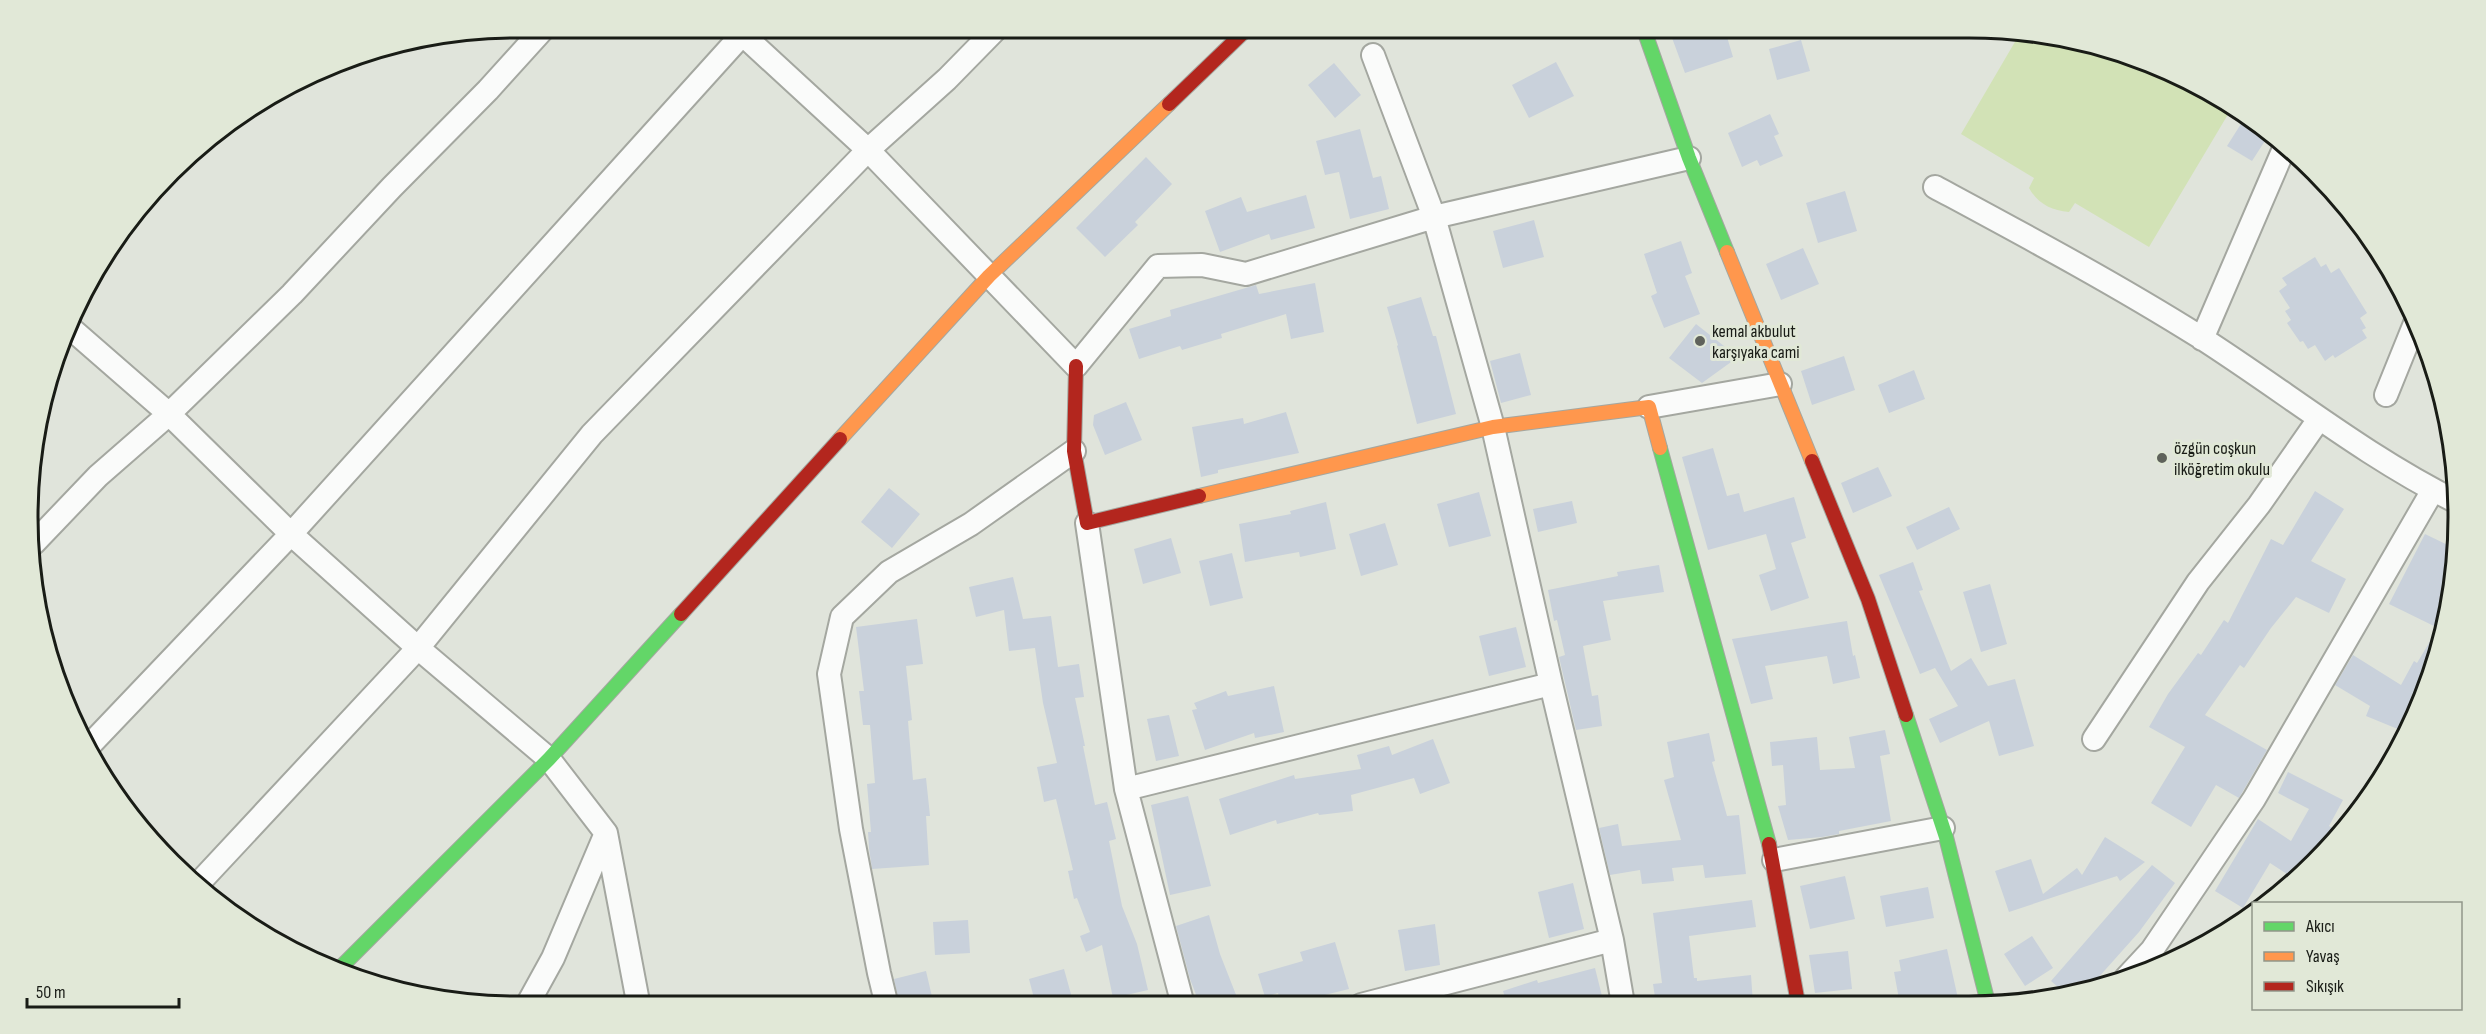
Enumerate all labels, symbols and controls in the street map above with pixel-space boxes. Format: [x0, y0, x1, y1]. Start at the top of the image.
place label: kemal akbulut karşıyaka cami [1712, 321, 1800, 363]
marker: kemal akbulut karşıyaka cami [1693, 334, 1707, 348]
place label: özgün coşkun ilköğretim okulu [2174, 438, 2270, 480]
marker: özgün coşkun ilköğretim okulu [2155, 451, 2169, 465]
legend [2252, 902, 2462, 1010]
text: Akıcı [2305, 916, 2335, 937]
text: Yavaş [2306, 946, 2340, 967]
scale bar [27, 971, 178, 1009]
text: Sıkışık [2306, 976, 2344, 997]
text: 50 m [36, 982, 66, 1003]

